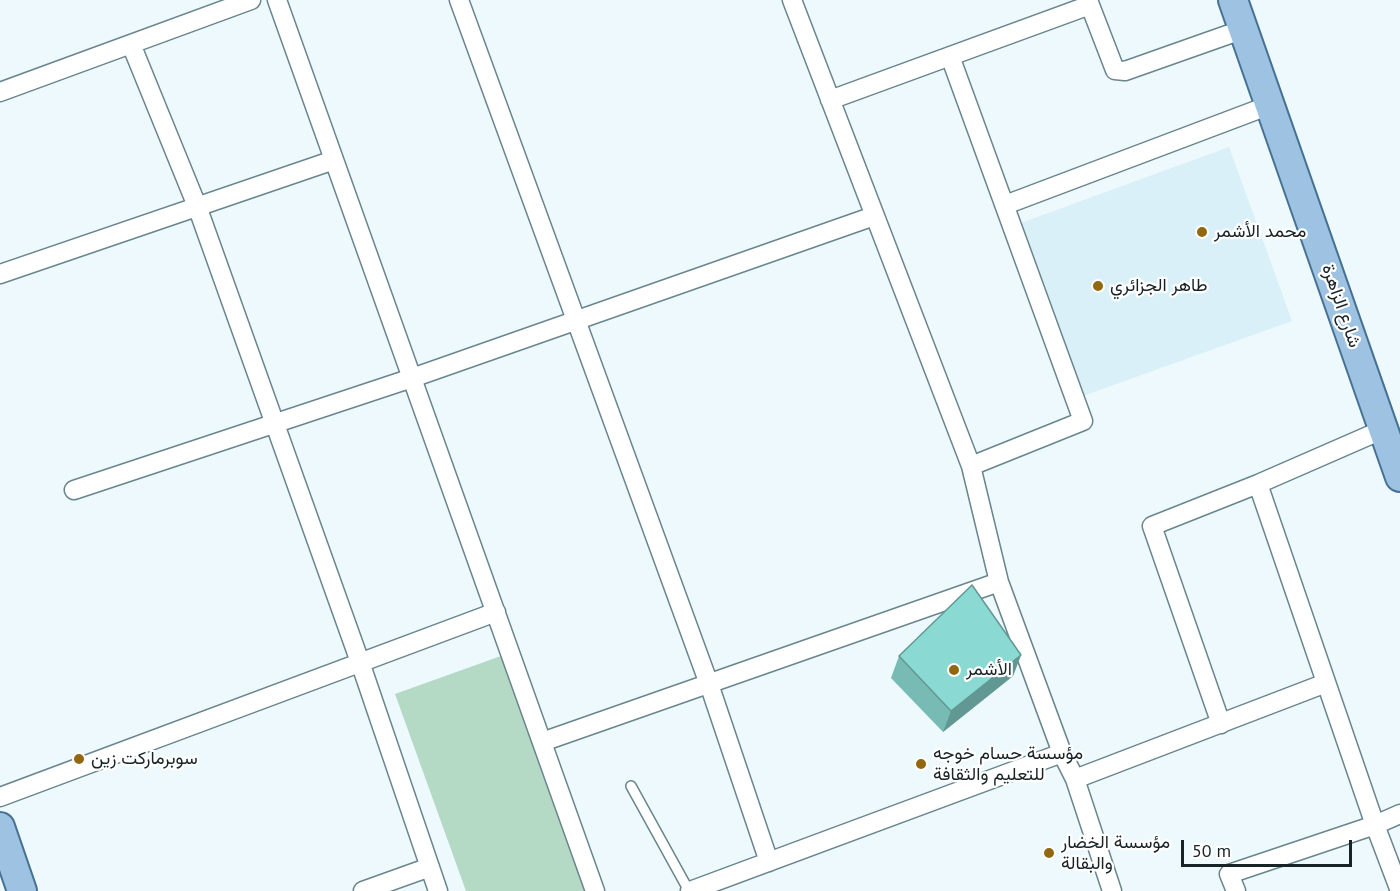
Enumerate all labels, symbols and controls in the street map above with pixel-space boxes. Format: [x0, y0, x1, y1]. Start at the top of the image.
place label: محمد الأشمر [1214, 221, 1306, 243]
marker: محمد الأشمر [1195, 225, 1209, 239]
street label: شارع الزاهرة [1317, 261, 1365, 351]
place label: طاهر الجزائري [1110, 275, 1207, 297]
marker: طاهر الجزائري [1091, 279, 1105, 293]
place label: الأشمر [966, 659, 1012, 681]
marker: الأشمر [947, 663, 961, 677]
place label: مؤسسة حسام خوجه للتعليم والثقافة [933, 743, 1083, 786]
place label: سوبرماركت زين [91, 748, 198, 770]
marker: سوبرماركت زين [72, 752, 86, 766]
marker: مؤسسة حسام خوجه للتعليم والثقافة [914, 757, 928, 771]
scale bar [1184, 828, 1355, 866]
place label: مؤسسة الخضار والبقالة [1061, 832, 1170, 874]
text: 50 m [1192, 839, 1231, 862]
marker: مؤسسة الخضار والبقالة [1042, 846, 1056, 860]

